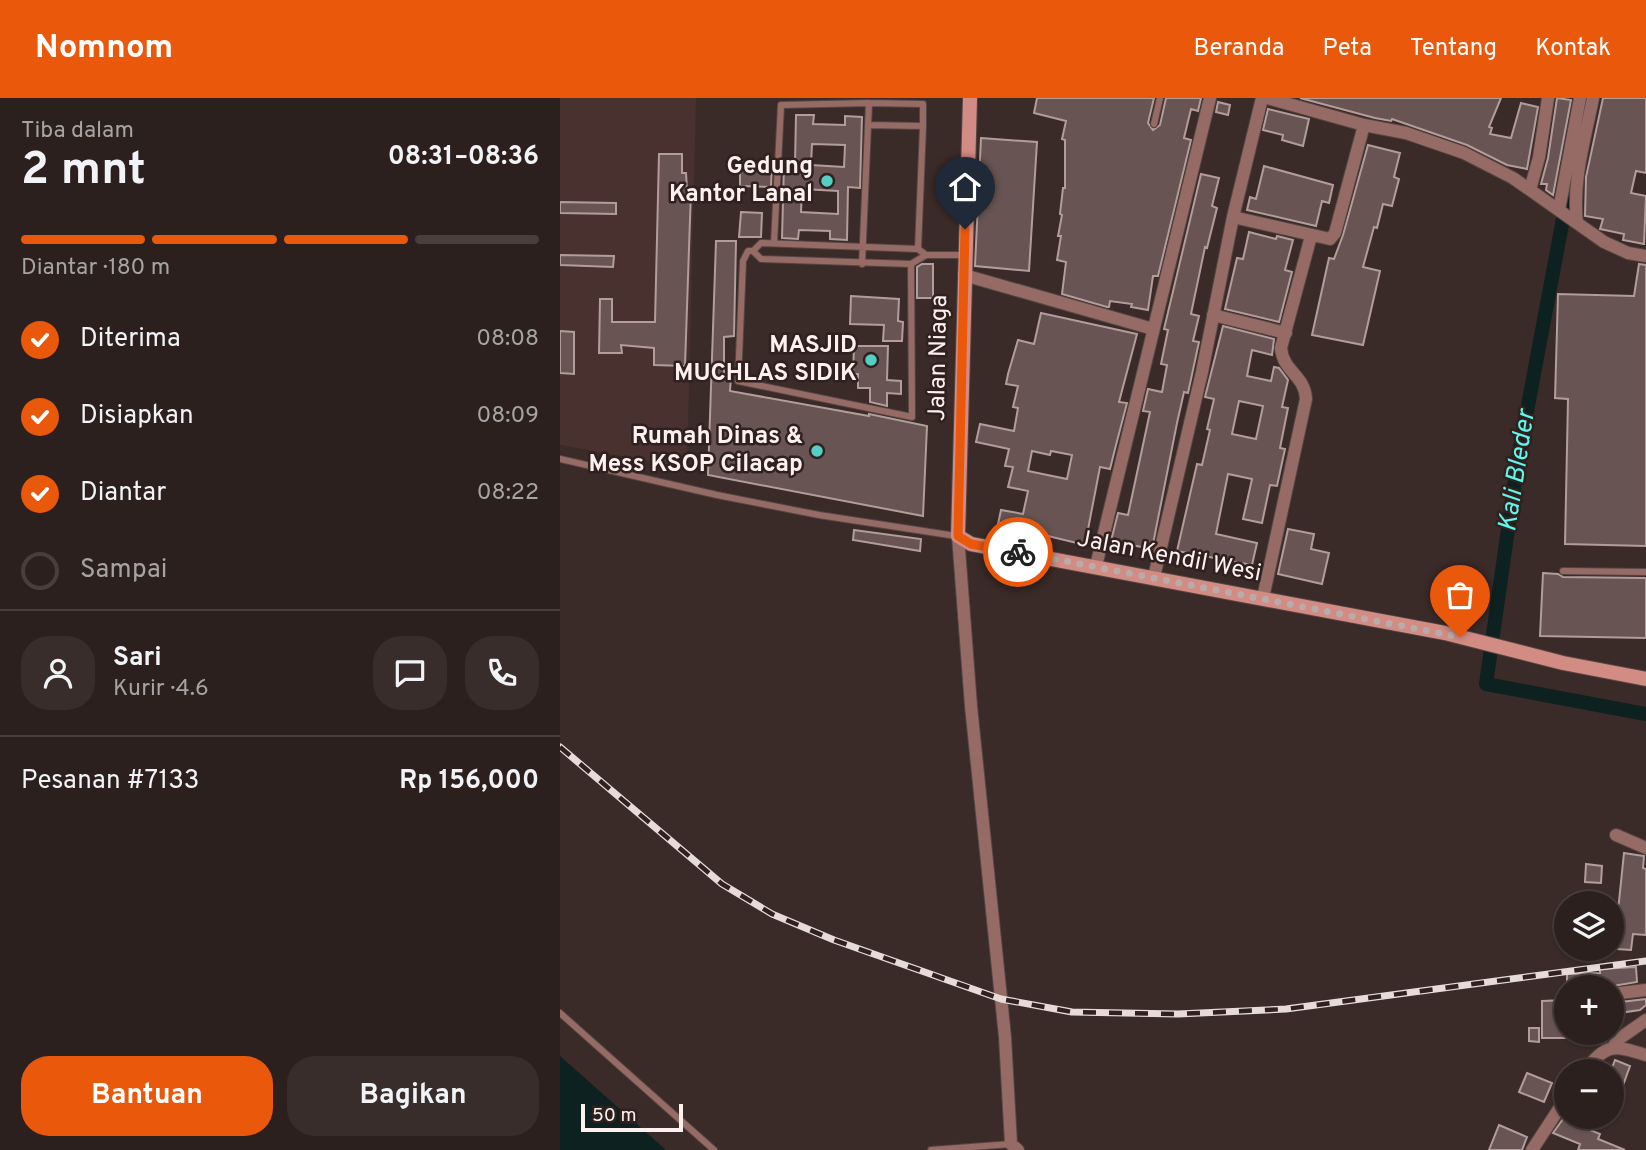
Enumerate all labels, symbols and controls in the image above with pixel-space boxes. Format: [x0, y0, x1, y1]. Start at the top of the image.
text: Nomnom [35, 28, 173, 70]
text: Beranda [1194, 34, 1285, 64]
text: Peta [1323, 34, 1372, 64]
text: Tentang [1410, 34, 1497, 64]
text: Kontak [1535, 34, 1611, 64]
text: Tiba dalam [21, 117, 134, 146]
text: 08:31–08:36 [388, 141, 539, 174]
text: 2 mnt [21, 142, 146, 201]
place label: Gedung Kantor Lanal [669, 152, 813, 210]
pin [935, 157, 995, 229]
icon: home [946, 168, 984, 206]
marker: Gedung Kantor Lanal [819, 173, 835, 189]
text: Diantar · 180 m [21, 254, 170, 283]
street label: Jalan Niaga [923, 295, 955, 421]
icon: check [21, 321, 59, 359]
text: Diterima [80, 323, 181, 356]
text: 08:08 [476, 325, 539, 354]
place label: MASJID MUCHLAS SIDIK [674, 331, 857, 389]
marker: MASJID MUCHLAS SIDIK [863, 352, 879, 368]
icon: check [21, 398, 59, 436]
text: Disiapkan [80, 400, 194, 433]
text: 08:09 [477, 402, 539, 431]
water label: Kali Bleder [1492, 406, 1544, 534]
place label: Rumah Dinas & Mess KSOP Cilacap [588, 422, 803, 480]
marker: Rumah Dinas & Mess KSOP Cilacap [809, 443, 825, 459]
icon: check [21, 475, 59, 513]
text: Diantar [80, 477, 166, 510]
text: 08:22 [477, 479, 539, 508]
courier [983, 517, 1053, 587]
street label: Jalan Kendil Wesi [1074, 524, 1264, 590]
icon: bike [999, 533, 1037, 571]
text: Sampai [80, 554, 167, 587]
pin [1430, 565, 1490, 637]
icon: bag [1441, 576, 1479, 614]
button: person [21, 636, 95, 710]
button: chat [373, 636, 447, 710]
button: phone [465, 636, 539, 710]
text: Sari [113, 642, 162, 675]
text: Kurir · 4.6 [113, 675, 209, 704]
text: Pesanan #7133 [21, 765, 199, 798]
text: Rp 156,000 [399, 765, 539, 798]
map controls [1554, 891, 1624, 1129]
button: layers [1554, 891, 1624, 961]
button: + [1554, 975, 1624, 1045]
button: Bantuan [21, 1056, 273, 1136]
button: Bagikan [287, 1056, 539, 1136]
button: − [1554, 1059, 1624, 1129]
scale bar [581, 1101, 682, 1133]
text: 50 m [592, 1104, 637, 1128]

